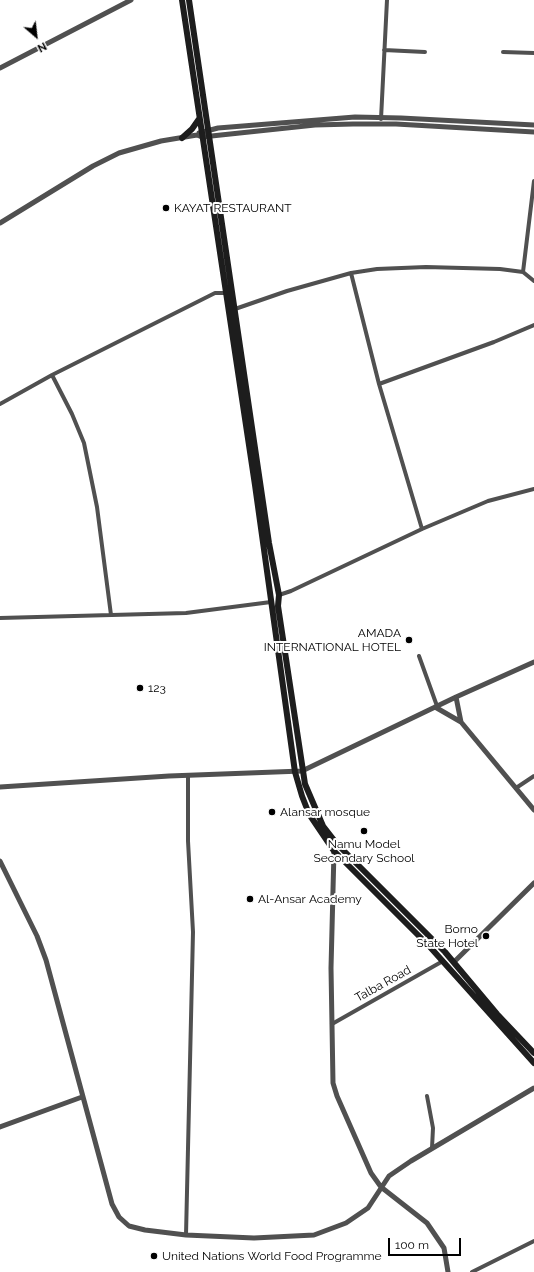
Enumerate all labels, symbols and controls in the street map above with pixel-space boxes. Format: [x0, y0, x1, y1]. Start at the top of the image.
north arrow [16, 16, 56, 56]
text: N [35, 39, 49, 55]
place label: KAYAT RESTAURANT [174, 201, 292, 215]
marker: KAYAT RESTAURANT [161, 203, 171, 213]
place label: AMADA INTERNATIONAL HOTEL [264, 626, 401, 654]
marker: AMADA INTERNATIONAL HOTEL [404, 635, 414, 645]
place label: 123 [148, 681, 166, 695]
marker: 123 [135, 683, 145, 693]
place label: Alansar mosque [280, 805, 370, 819]
marker: Alansar mosque [267, 807, 277, 817]
marker: Namu Model Secondary School [359, 826, 369, 836]
place label: Namu Model Secondary School [313, 837, 415, 865]
place label: Al-Ansar Academy [258, 892, 362, 906]
marker: Al-Ansar Academy [245, 894, 255, 904]
place label: Borno State Hotel [416, 922, 478, 950]
marker: Borno State Hotel [481, 931, 491, 941]
street label: Talba Road [353, 963, 413, 1005]
scale bar [390, 1230, 463, 1256]
text: 100 m [395, 1238, 429, 1252]
place label: United Nations World Food Programme [162, 1249, 382, 1263]
marker: United Nations World Food Programme [149, 1251, 159, 1261]

